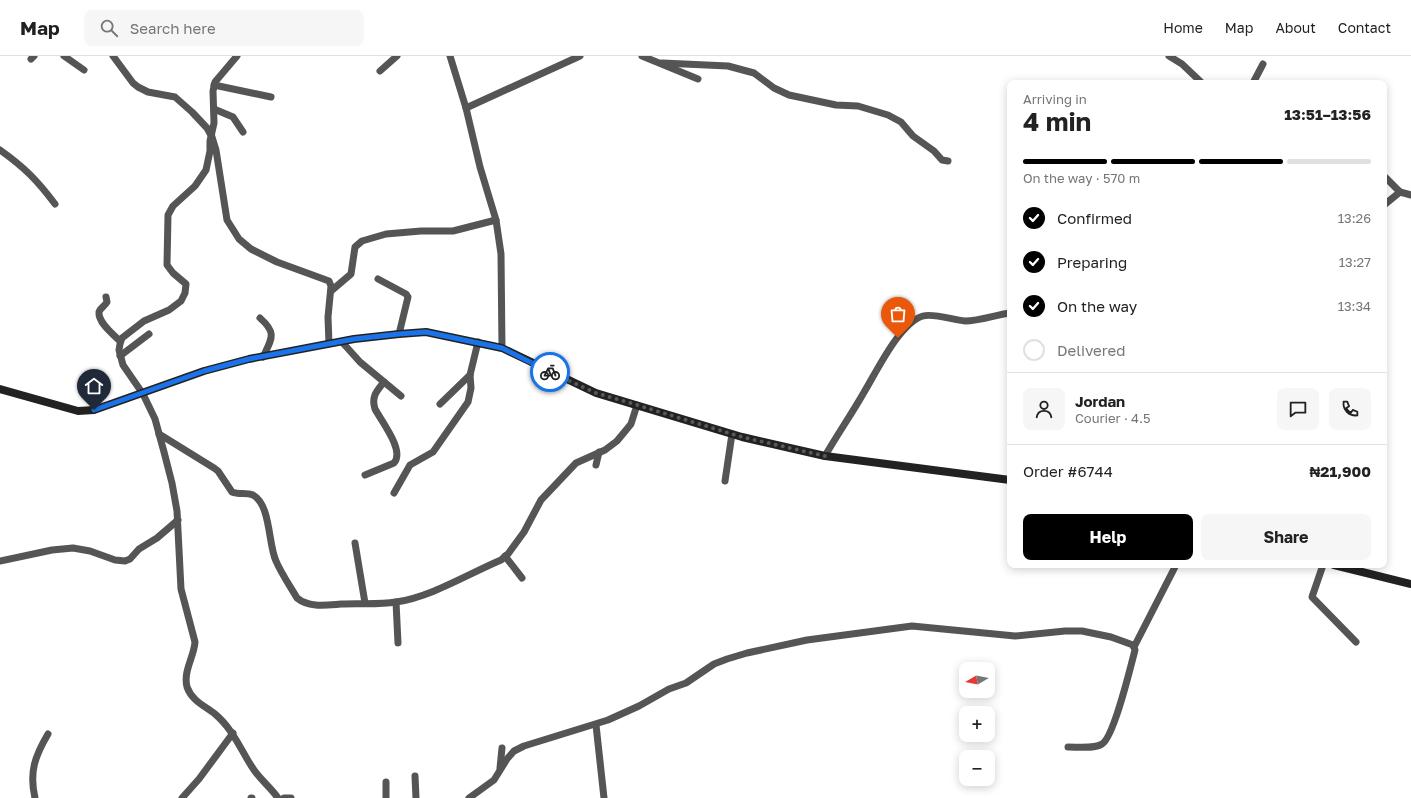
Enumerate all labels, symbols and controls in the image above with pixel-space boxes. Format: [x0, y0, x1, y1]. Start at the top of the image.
search box [84, 10, 364, 46]
text: Map [20, 16, 60, 39]
icon: search [98, 17, 120, 39]
text: Search here [130, 19, 216, 37]
text: Home [1163, 19, 1203, 36]
text: Map [1225, 19, 1253, 36]
text: About [1275, 19, 1316, 36]
text: Contact [1338, 19, 1391, 36]
text: Arriving in [1023, 91, 1087, 107]
text: 13:51–13:56 [1284, 105, 1371, 123]
text: 4 min [1023, 106, 1091, 137]
text: On the way · 570 m [1023, 170, 1140, 186]
icon: check [1023, 207, 1045, 229]
text: Confirmed [1057, 209, 1132, 227]
text: 13:26 [1338, 210, 1371, 226]
icon: check [1023, 251, 1045, 273]
text: Preparing [1057, 253, 1127, 271]
text: 13:27 [1339, 254, 1371, 270]
icon: check [1023, 295, 1045, 317]
pin [881, 297, 915, 338]
text: On the way [1057, 297, 1137, 315]
text: 13:34 [1338, 298, 1371, 314]
icon: bag [887, 303, 909, 325]
text: Delivered [1057, 341, 1125, 359]
courier [530, 352, 570, 392]
icon: bike [539, 361, 561, 383]
pin [77, 369, 111, 410]
icon: home [83, 375, 105, 397]
button: person [1023, 388, 1065, 430]
button: chat [1277, 388, 1319, 430]
button: phone [1329, 388, 1371, 430]
text: Jordan [1075, 392, 1125, 410]
text: Courier · 4.5 [1075, 410, 1150, 426]
text: Order #6744 [1023, 462, 1113, 480]
text: ₦21,900 [1309, 462, 1371, 480]
button: Help [1023, 514, 1193, 560]
button: Share [1201, 514, 1371, 560]
north arrow [959, 662, 995, 698]
map controls [959, 662, 995, 786]
button: + [959, 706, 995, 742]
button: − [959, 750, 995, 786]

